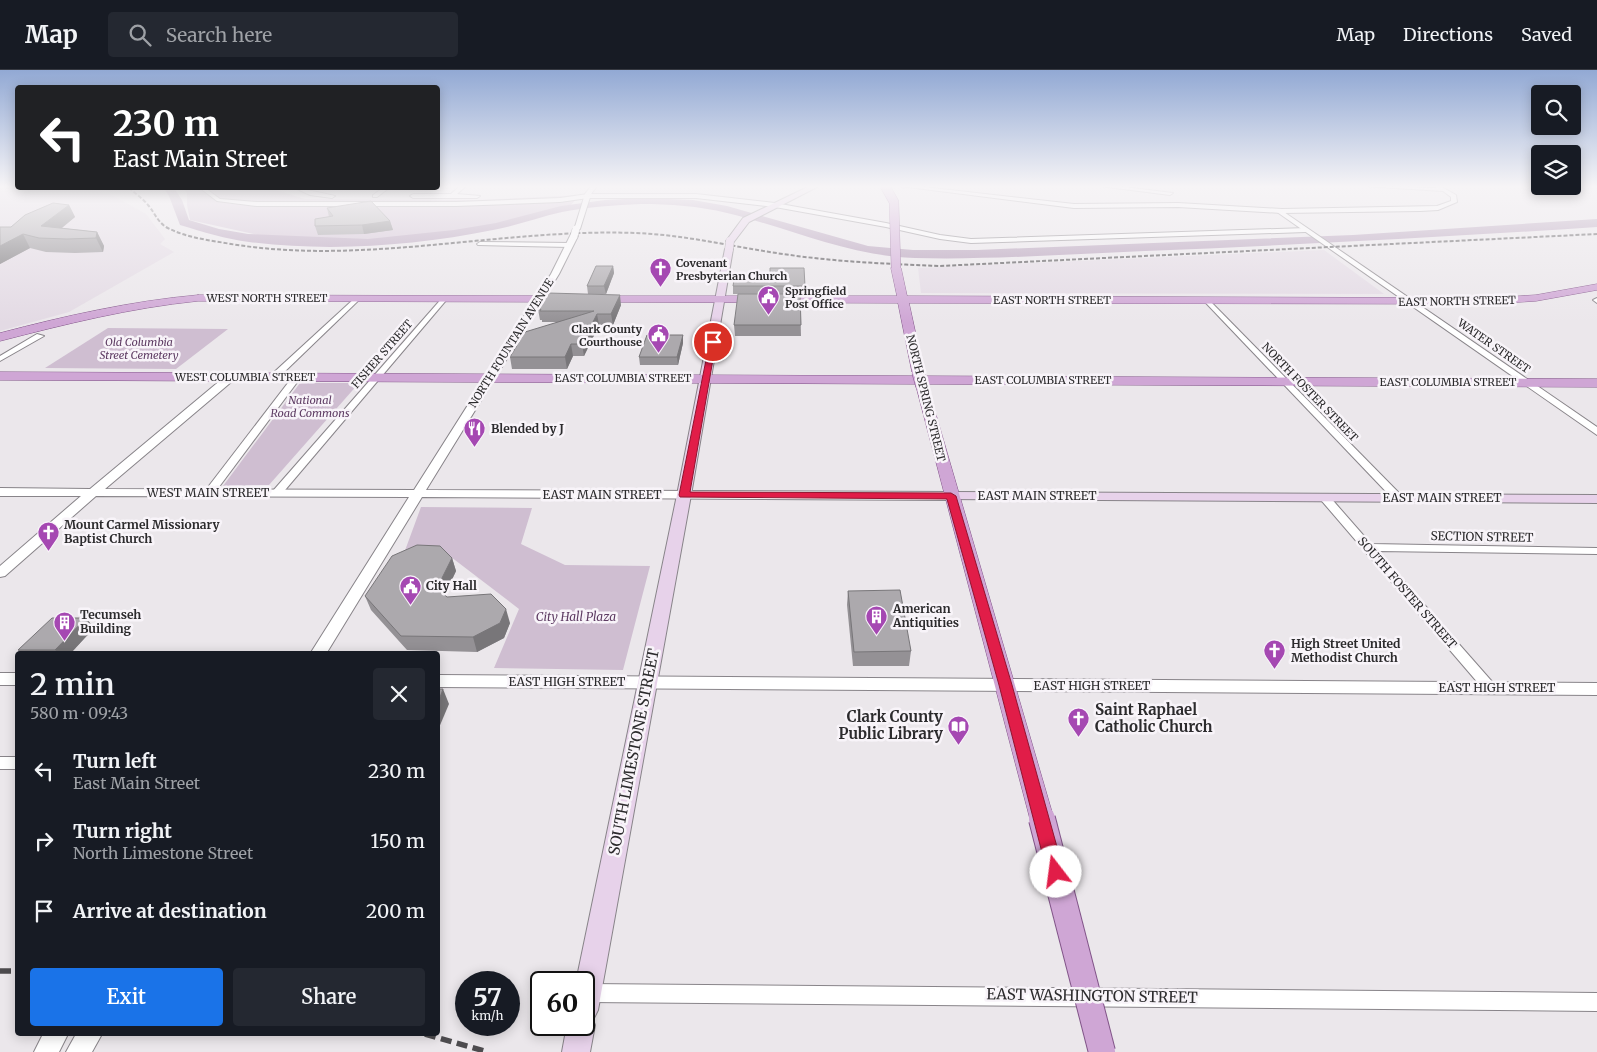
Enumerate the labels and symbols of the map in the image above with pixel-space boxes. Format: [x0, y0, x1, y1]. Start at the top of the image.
place label: Covenant Presbyterian Church [676, 256, 788, 283]
church icon: Covenant Presbyterian Church [648, 257, 672, 288]
street label: NORTH FOUNTAIN AVENUE [465, 276, 557, 410]
place label: Springfield Post Office [785, 284, 846, 311]
public building icon: Springfield Post Office [757, 285, 781, 316]
street label: WEST NORTH STREET [206, 291, 328, 305]
street label: EAST NORTH STREET [993, 293, 1111, 307]
street label: EAST NORTH STREET [1398, 293, 1516, 309]
street label: WATER STREET [1454, 315, 1533, 376]
street label: FISHER STREET [348, 317, 416, 391]
pin [692, 321, 734, 363]
place label: Clark County Courthouse [571, 322, 642, 349]
public building icon: Clark County Courthouse [646, 323, 670, 354]
street label: NORTH SPRING STREET [903, 333, 949, 463]
park label: Old Columbia Street Cemetery [99, 335, 179, 362]
street label: NORTH FOSTER STREET [1259, 340, 1361, 445]
street label: WEST COLUMBIA STREET [174, 370, 315, 384]
street label: EAST COLUMBIA STREET [554, 371, 692, 385]
street label: EAST COLUMBIA STREET [974, 373, 1112, 387]
street label: EAST COLUMBIA STREET [1379, 375, 1517, 389]
park label: National Road Commons [271, 393, 350, 420]
restaurant icon: Blended by J [463, 417, 487, 448]
place label: Blended by J [491, 421, 564, 436]
street label: WEST MAIN STREET [146, 485, 270, 500]
street label: EAST MAIN STREET [542, 487, 662, 502]
street label: EAST MAIN STREET [977, 488, 1097, 503]
street label: EAST MAIN STREET [1382, 490, 1502, 505]
place label: Mount Carmel Missionary Baptist Church [64, 517, 220, 546]
church icon: Mount Carmel Missionary Baptist Church [36, 520, 60, 551]
street label: SECTION STREET [1430, 528, 1534, 545]
street label: SOUTH FOSTER STREET [1355, 534, 1460, 652]
public building icon: City Hall [398, 574, 422, 605]
place label: City Hall [426, 578, 477, 593]
place label: American Antiquities [892, 601, 959, 630]
building icon: American Antiquities [865, 604, 889, 635]
place label: Tecumseh Building [80, 607, 141, 636]
park label: City Hall Plaza [536, 609, 616, 624]
building icon: Tecumseh Building [52, 610, 76, 641]
place label: High Street United Methodist Church [1291, 636, 1401, 665]
church icon: High Street United Methodist Church [1263, 639, 1287, 670]
street label: SOUTH LIMESTONE STREET [604, 646, 663, 857]
street label: EAST HIGH STREET [509, 674, 626, 689]
street label: EAST HIGH STREET [1034, 678, 1151, 693]
street label: EAST HIGH STREET [1439, 680, 1556, 695]
place label: Saint Raphael Catholic Church [1095, 700, 1212, 736]
place label: Clark County Public Library [838, 707, 943, 743]
church icon: Saint Raphael Catholic Church [1067, 707, 1091, 738]
library icon: Clark County Public Library [947, 714, 971, 745]
position arrow [1029, 845, 1081, 897]
speed limit sign: 60 [530, 971, 595, 1036]
street label: EAST WASHINGTON STREET [986, 984, 1198, 1007]

